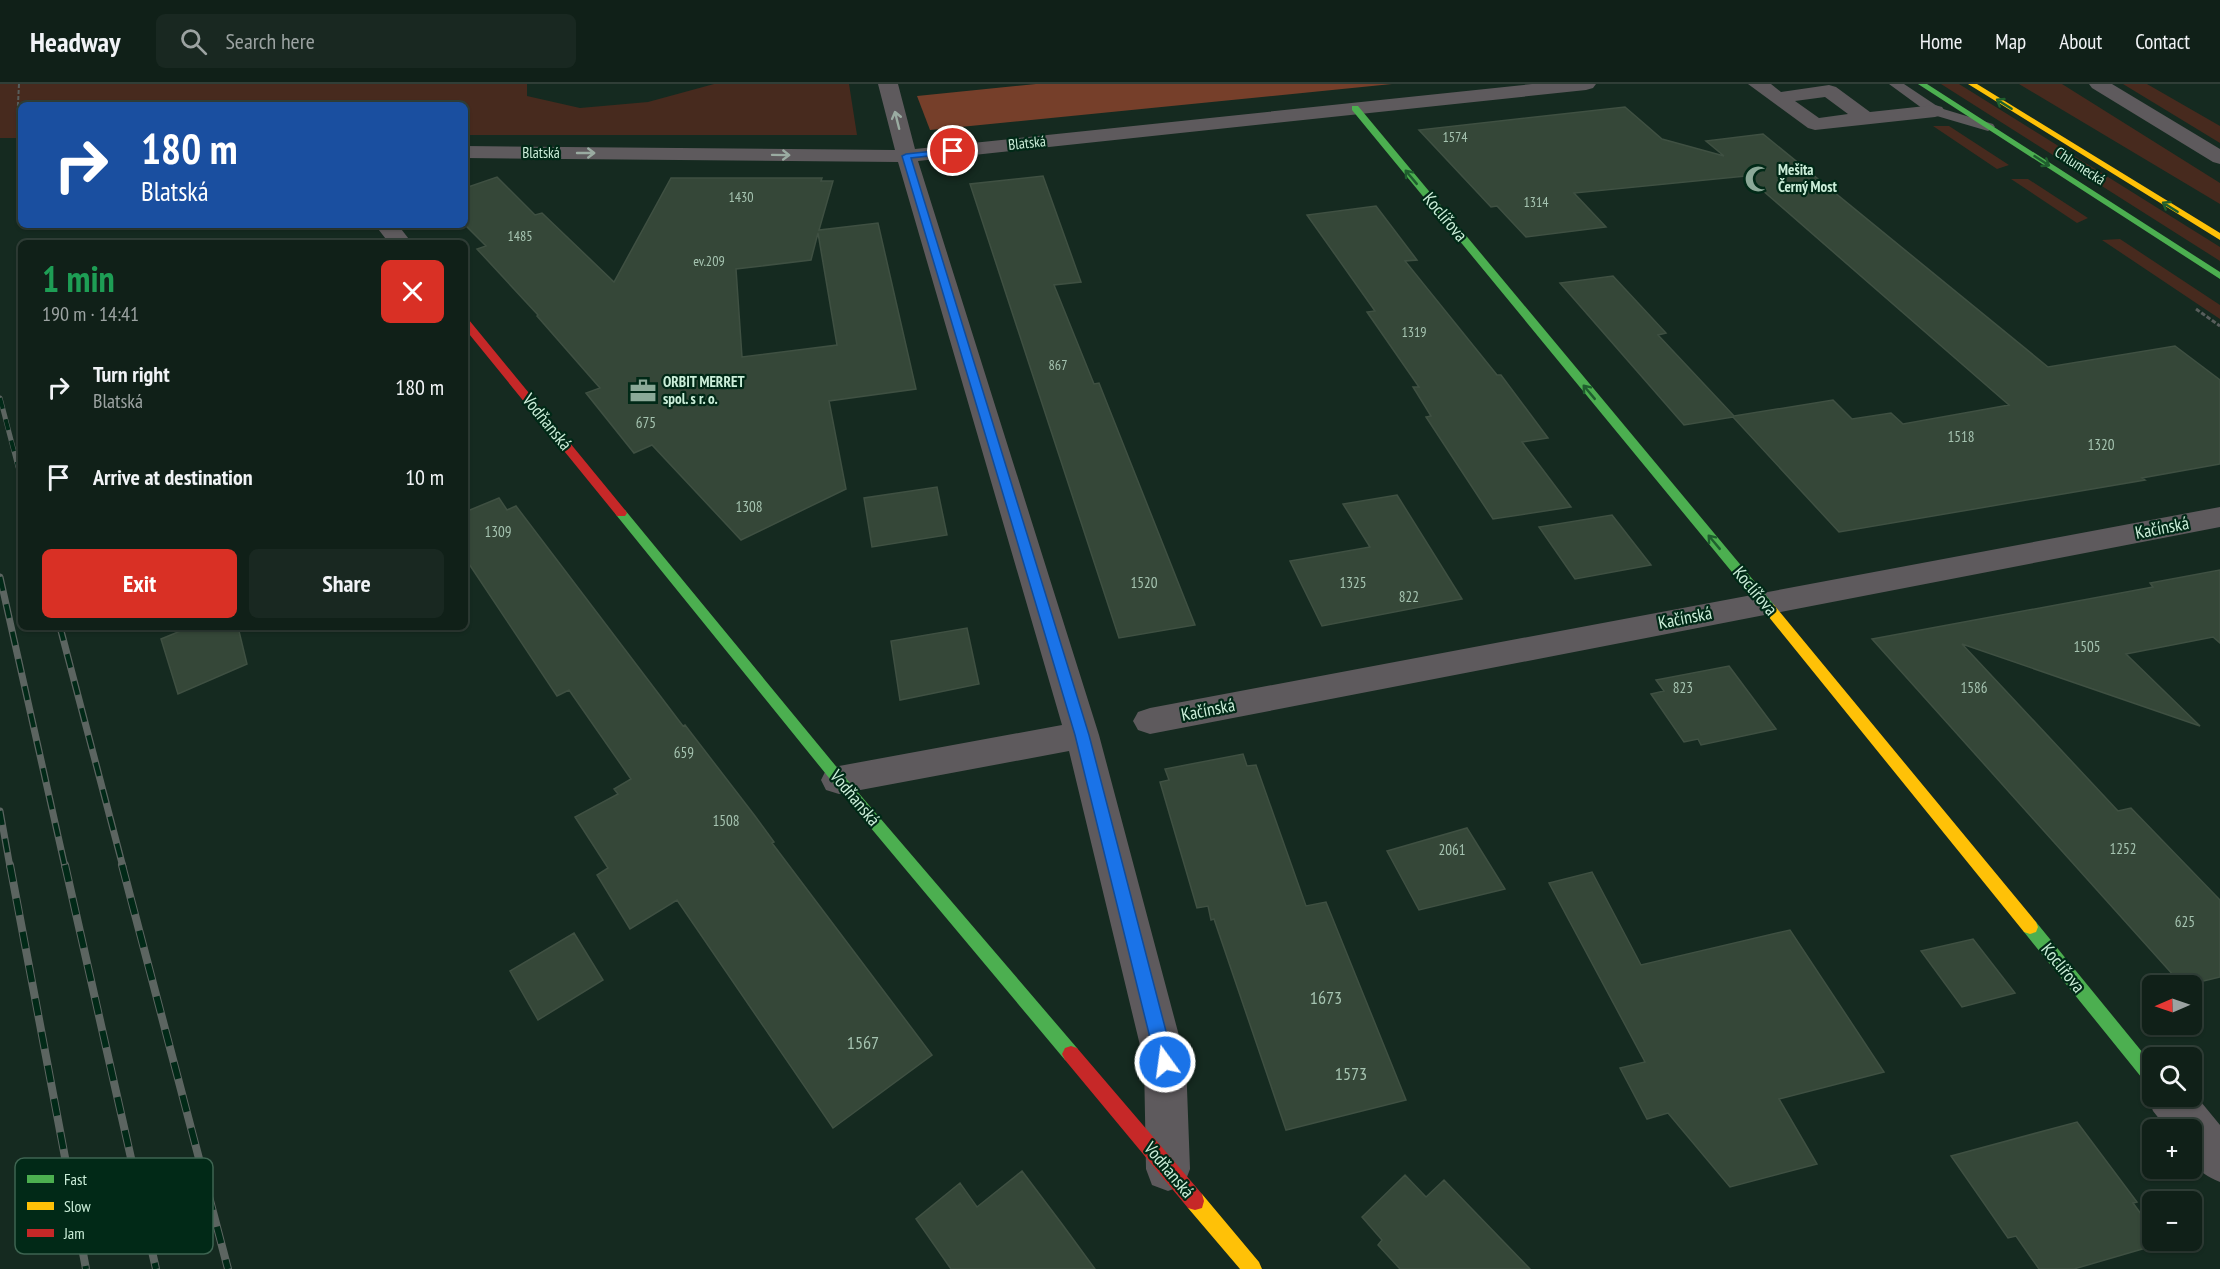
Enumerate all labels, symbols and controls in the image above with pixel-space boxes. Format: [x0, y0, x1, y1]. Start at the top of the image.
search box [156, 14, 576, 68]
text: Headway [30, 23, 120, 60]
icon: search [177, 25, 210, 58]
text: Search here [225, 27, 315, 55]
text: Home [1920, 28, 1962, 55]
text: Map [1995, 28, 2026, 55]
text: About [2059, 28, 2102, 55]
text: Contact [2135, 28, 2190, 55]
one-way arrow [1996, 97, 2013, 109]
one-way arrow [890, 111, 902, 130]
text: 180 m [141, 121, 238, 176]
pin [927, 125, 978, 176]
icon: right [42, 126, 120, 204]
house number: 1574 [1442, 128, 1468, 146]
street label: Blatská [1007, 131, 1047, 154]
icon: arrive [936, 134, 969, 167]
street label: Chlumecká [2051, 142, 2109, 189]
street label: Blatská [522, 143, 560, 162]
one-way arrow [576, 147, 596, 159]
one-way arrow [771, 149, 791, 161]
one-way arrow [2033, 155, 2050, 167]
place label: Mešita Černý Most [1778, 160, 1837, 196]
mosque icon: Mešita Černý Most [1743, 164, 1773, 194]
one-way arrow [1404, 170, 1418, 185]
text: Blatská [141, 174, 209, 208]
street label: Koclířova [1418, 187, 1473, 246]
house number: 1430 [728, 188, 754, 206]
house number: 1314 [1523, 193, 1549, 211]
one-way arrow [2162, 200, 2179, 212]
house number: 1485 [507, 227, 533, 245]
house number: ev.209 [693, 252, 725, 270]
text: 1 min [42, 255, 115, 302]
button: close [381, 260, 444, 323]
text: 190 m · 14:41 [42, 301, 139, 327]
house number: 1319 [1401, 323, 1427, 341]
house number: 867 [1049, 356, 1067, 374]
text: Turn right [93, 360, 170, 388]
icon: right [42, 371, 75, 404]
place label: ORBIT MERRET spol. s r. o. [663, 372, 745, 408]
text: 180 m [395, 373, 444, 401]
office icon: ORBIT MERRET spol. s r. o. [628, 376, 658, 406]
one-way arrow [1583, 384, 1596, 400]
text: Blatská [93, 388, 143, 414]
street label: Vodňanská [517, 388, 577, 455]
house number: 675 [636, 413, 656, 432]
house number: 1518 [1947, 427, 1975, 446]
house number: 1320 [2087, 435, 2115, 454]
icon: arrive [42, 461, 75, 494]
text: Arrive at destination [93, 463, 253, 491]
text: 10 m [405, 463, 444, 491]
house number: 1308 [735, 497, 763, 516]
street label: Kačínská [2133, 511, 2191, 544]
house number: 1309 [484, 522, 512, 541]
one-way arrow [1707, 535, 1721, 550]
button: Exit [42, 549, 237, 618]
button: Share [249, 549, 444, 618]
street label: Koclířova [1728, 561, 1783, 620]
house number: 1520 [1130, 573, 1158, 592]
house number: 1325 [1339, 573, 1367, 592]
house number: 822 [1399, 587, 1419, 606]
street label: Kačínská [1656, 601, 1714, 634]
house number: 1505 [2073, 637, 2101, 656]
house number: 823 [1673, 678, 1693, 697]
house number: 1586 [1960, 678, 1988, 697]
street label: Kačínská [1179, 693, 1237, 726]
house number: 659 [674, 743, 694, 762]
street label: Vodňanská [825, 764, 885, 830]
house number: 1508 [712, 811, 740, 830]
house number: 1252 [2109, 839, 2137, 858]
house number: 2061 [1438, 840, 1466, 859]
house number: 625 [2175, 912, 2195, 931]
street label: Koclířova [2036, 938, 2090, 997]
north arrow [2142, 975, 2202, 1035]
map controls [2142, 975, 2202, 1251]
house number: 1673 [1310, 986, 1342, 1009]
position arrow [1133, 1030, 1197, 1094]
house number: 1567 [847, 1031, 879, 1054]
button: search [2142, 1047, 2202, 1107]
house number: 1573 [1335, 1062, 1367, 1085]
button: + [2142, 1119, 2202, 1179]
street label: Vodňanská [1139, 1136, 1199, 1202]
legend [15, 1158, 213, 1254]
text: Fast [64, 1169, 87, 1189]
button: − [2142, 1191, 2202, 1251]
text: Slow [64, 1196, 91, 1216]
text: Jam [63, 1223, 85, 1243]

